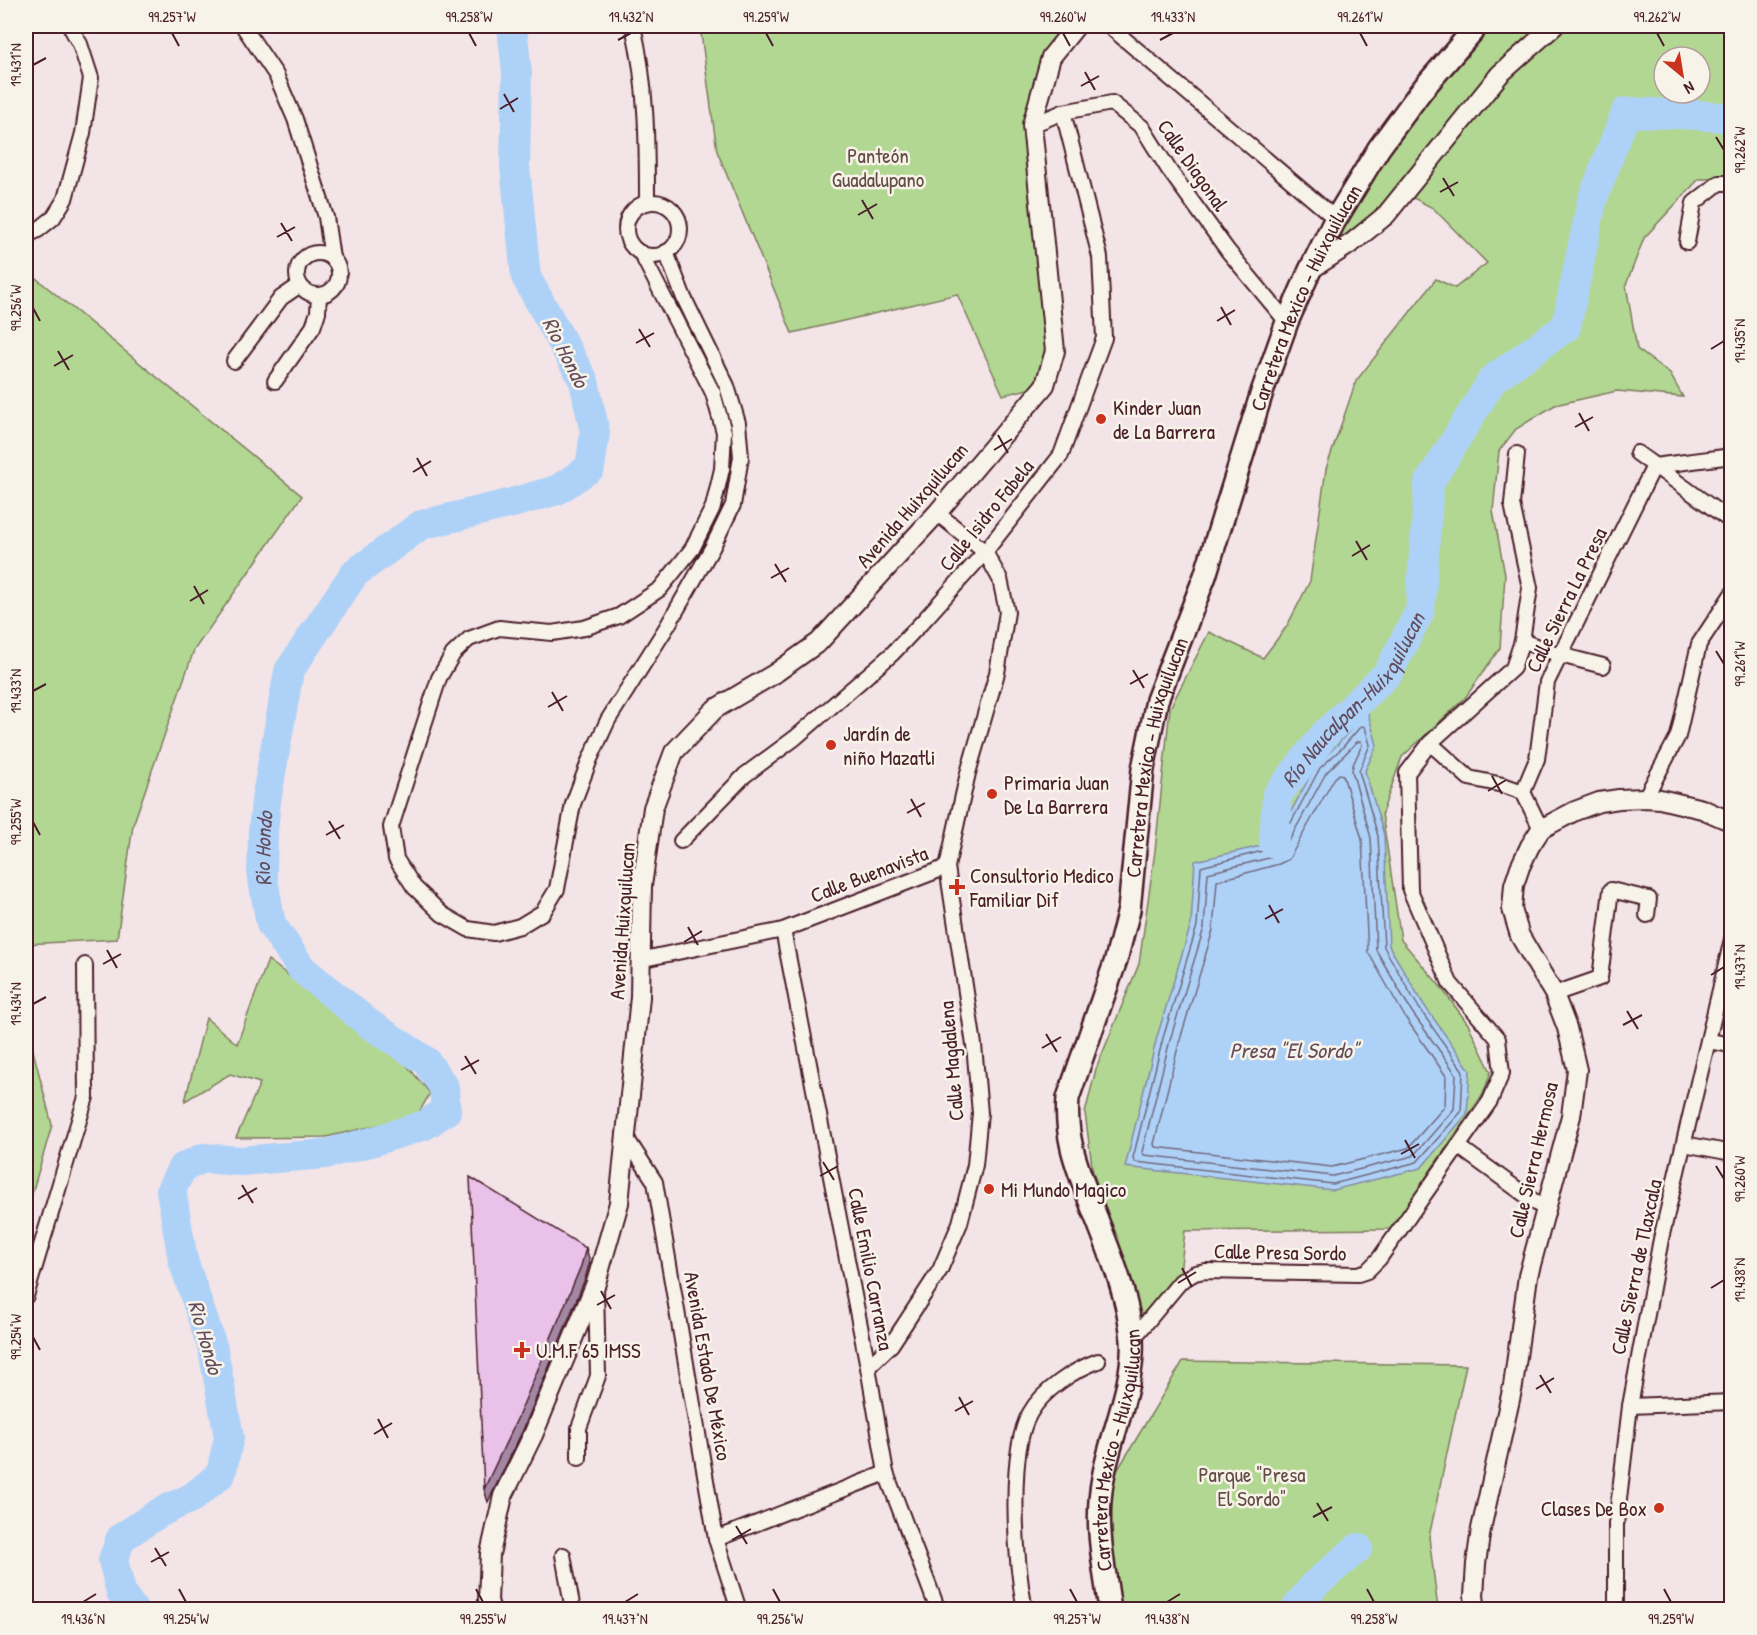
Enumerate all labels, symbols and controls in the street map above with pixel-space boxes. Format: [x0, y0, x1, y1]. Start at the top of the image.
text: 99.257°W [148, 6, 197, 27]
text: 99.258°W [446, 6, 493, 27]
text: 19.432°N [609, 6, 654, 27]
text: 99.259°W [743, 6, 790, 27]
text: 99.260°W [1040, 6, 1087, 27]
text: 19.433°N [1151, 6, 1195, 27]
text: 99.261°W [1337, 6, 1383, 27]
text: 99.262°W [1634, 6, 1681, 27]
text: 19.431°N [5, 43, 26, 87]
north arrow [1652, 45, 1712, 105]
text: N [1680, 76, 1699, 100]
street label: Calle Diagonal [1151, 113, 1236, 217]
text: 99.262°W [1729, 126, 1750, 173]
park label: Panteón Guadalupano [832, 141, 924, 194]
street label: Carretera Mexico - Huixquilucan [1243, 179, 1368, 414]
text: 99.256°W [5, 284, 26, 331]
water label: Rio Hondo [536, 312, 597, 394]
text: 19.435°N [1729, 319, 1750, 363]
place label: Kinder Juan de La Barrera [1113, 393, 1215, 446]
marker: Kinder Juan de La Barrera [1094, 412, 1108, 426]
street label: Avenida Huixquilucan [849, 436, 975, 574]
street label: Calle Isidro Fabela [932, 453, 1040, 577]
street label: Calle Sierra La Presa [1518, 523, 1614, 677]
water label: Río Naucalpan-Huixquilucan [1274, 605, 1433, 793]
street label: Carretera Mexico - Huixquilucan [1118, 633, 1195, 879]
text: 99.261°W [1729, 641, 1750, 687]
text: 19.433°N [5, 669, 26, 713]
place label: Jardín de niño Mazatli [843, 719, 935, 772]
marker: Jardín de niño Mazatli [824, 738, 838, 752]
place label: Primaria Juan De La Barrera [1004, 768, 1109, 821]
marker: Primaria Juan De La Barrera [985, 787, 999, 801]
text: 99.255°W [5, 798, 26, 845]
water label: Rio Hondo [246, 808, 280, 889]
street label: Calle Buenavista [806, 838, 932, 910]
street label: Avenida Huixquilucan [602, 841, 642, 1001]
place label: Consultorio Medico Familiar Dif [969, 861, 1114, 914]
marker: Consultorio Medico Familiar Dif [948, 878, 966, 896]
text: 19.437°N [1729, 944, 1750, 990]
text: 19.434°N [5, 982, 26, 1026]
street label: Calle Magdalena [931, 1000, 971, 1122]
water label: Presa "El Sordo" [1230, 1035, 1362, 1065]
street label: Calle Sierra Hermosa [1501, 1079, 1565, 1241]
text: 99.260°W [1729, 1155, 1750, 1202]
place label: Mi Mundo Magico [1001, 1175, 1126, 1204]
street label: Calle Sierra de Tlaxcala [1603, 1177, 1669, 1357]
marker: Mi Mundo Magico [982, 1182, 996, 1196]
street label: Calle Emilio Carranza [841, 1185, 901, 1353]
street label: Calle Presa Sordo [1213, 1236, 1347, 1268]
text: 19.438°N [1729, 1258, 1750, 1302]
street label: Avenida Estado De México [677, 1269, 739, 1463]
water label: Rio Hondo [181, 1297, 231, 1379]
text: 99.254°W [5, 1313, 26, 1360]
street label: Carretera Mexico - Huixquilucan [1085, 1328, 1147, 1573]
place label: U.M.F 65 IMSS [536, 1336, 641, 1365]
marker: U.M.F 65 IMSS [513, 1341, 531, 1359]
park label: Parque "Presa El Sordo" [1199, 1460, 1305, 1513]
place label: Clases De Box [1541, 1494, 1647, 1523]
marker: Clases De Box [1652, 1501, 1666, 1515]
text: 19.436°N [61, 1608, 105, 1629]
text: 99.254°W [163, 1608, 210, 1629]
text: 99.255°W [460, 1608, 507, 1629]
text: 19.437°N [602, 1608, 648, 1629]
text: 99.256°W [757, 1608, 804, 1629]
text: 99.257°W [1053, 1608, 1102, 1629]
text: 19.438°N [1145, 1608, 1189, 1629]
text: 99.258°W [1351, 1608, 1398, 1629]
text: 99.259°W [1648, 1608, 1695, 1629]

